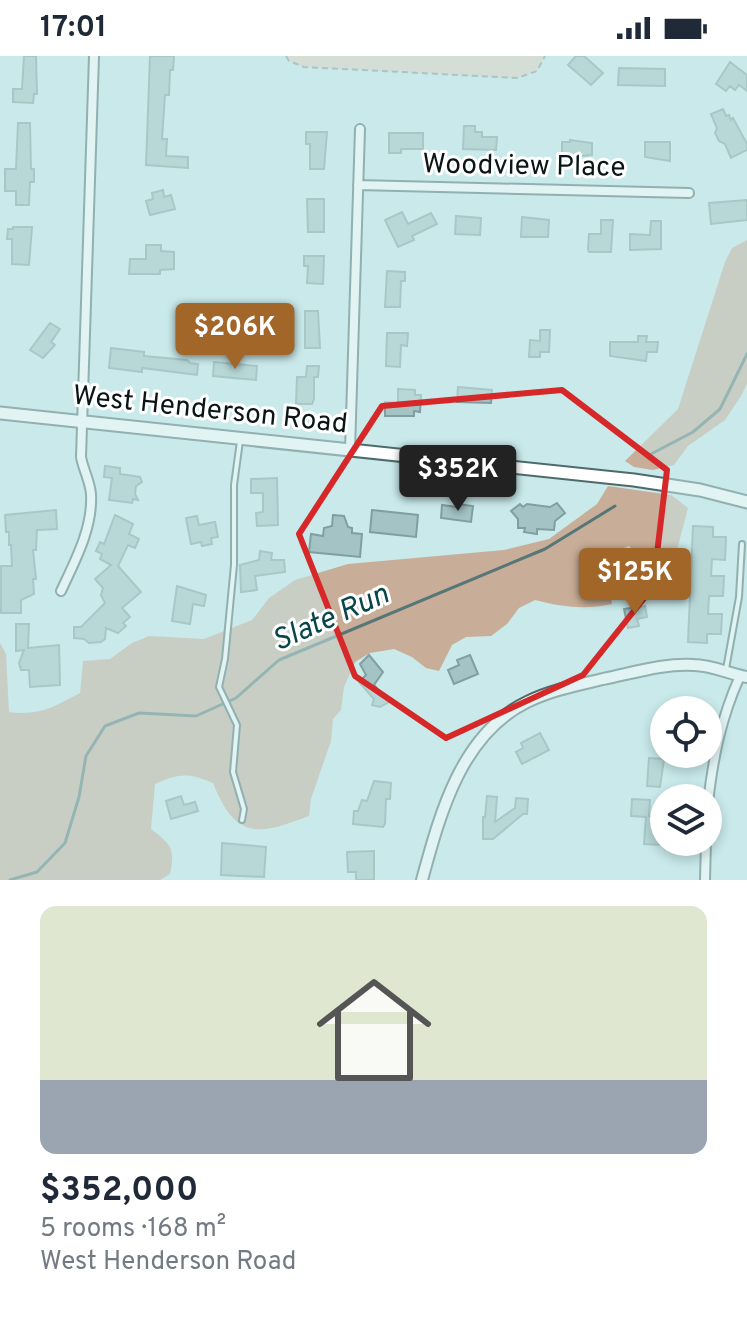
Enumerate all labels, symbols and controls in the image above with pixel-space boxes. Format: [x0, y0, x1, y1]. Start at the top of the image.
text: 17:01 [40, 10, 107, 47]
street label: Woodview Place [422, 147, 626, 187]
pin: $206K [179, 303, 291, 371]
text: $206K [193, 312, 277, 345]
street label: West Henderson Road [71, 379, 349, 443]
pin: $352K [402, 445, 514, 513]
text: $352K [417, 454, 499, 487]
pin: $125K [579, 548, 691, 616]
text: $125K [597, 557, 673, 590]
water label: Slate Run [267, 577, 395, 661]
map controls [650, 696, 722, 856]
button: locate [650, 696, 722, 768]
button: layers [650, 784, 722, 856]
icon: home [302, 958, 446, 1102]
text: $352,000 [40, 1170, 198, 1213]
text: 5 rooms · 168 m² [40, 1213, 226, 1246]
text: West Henderson Road [40, 1246, 296, 1279]

